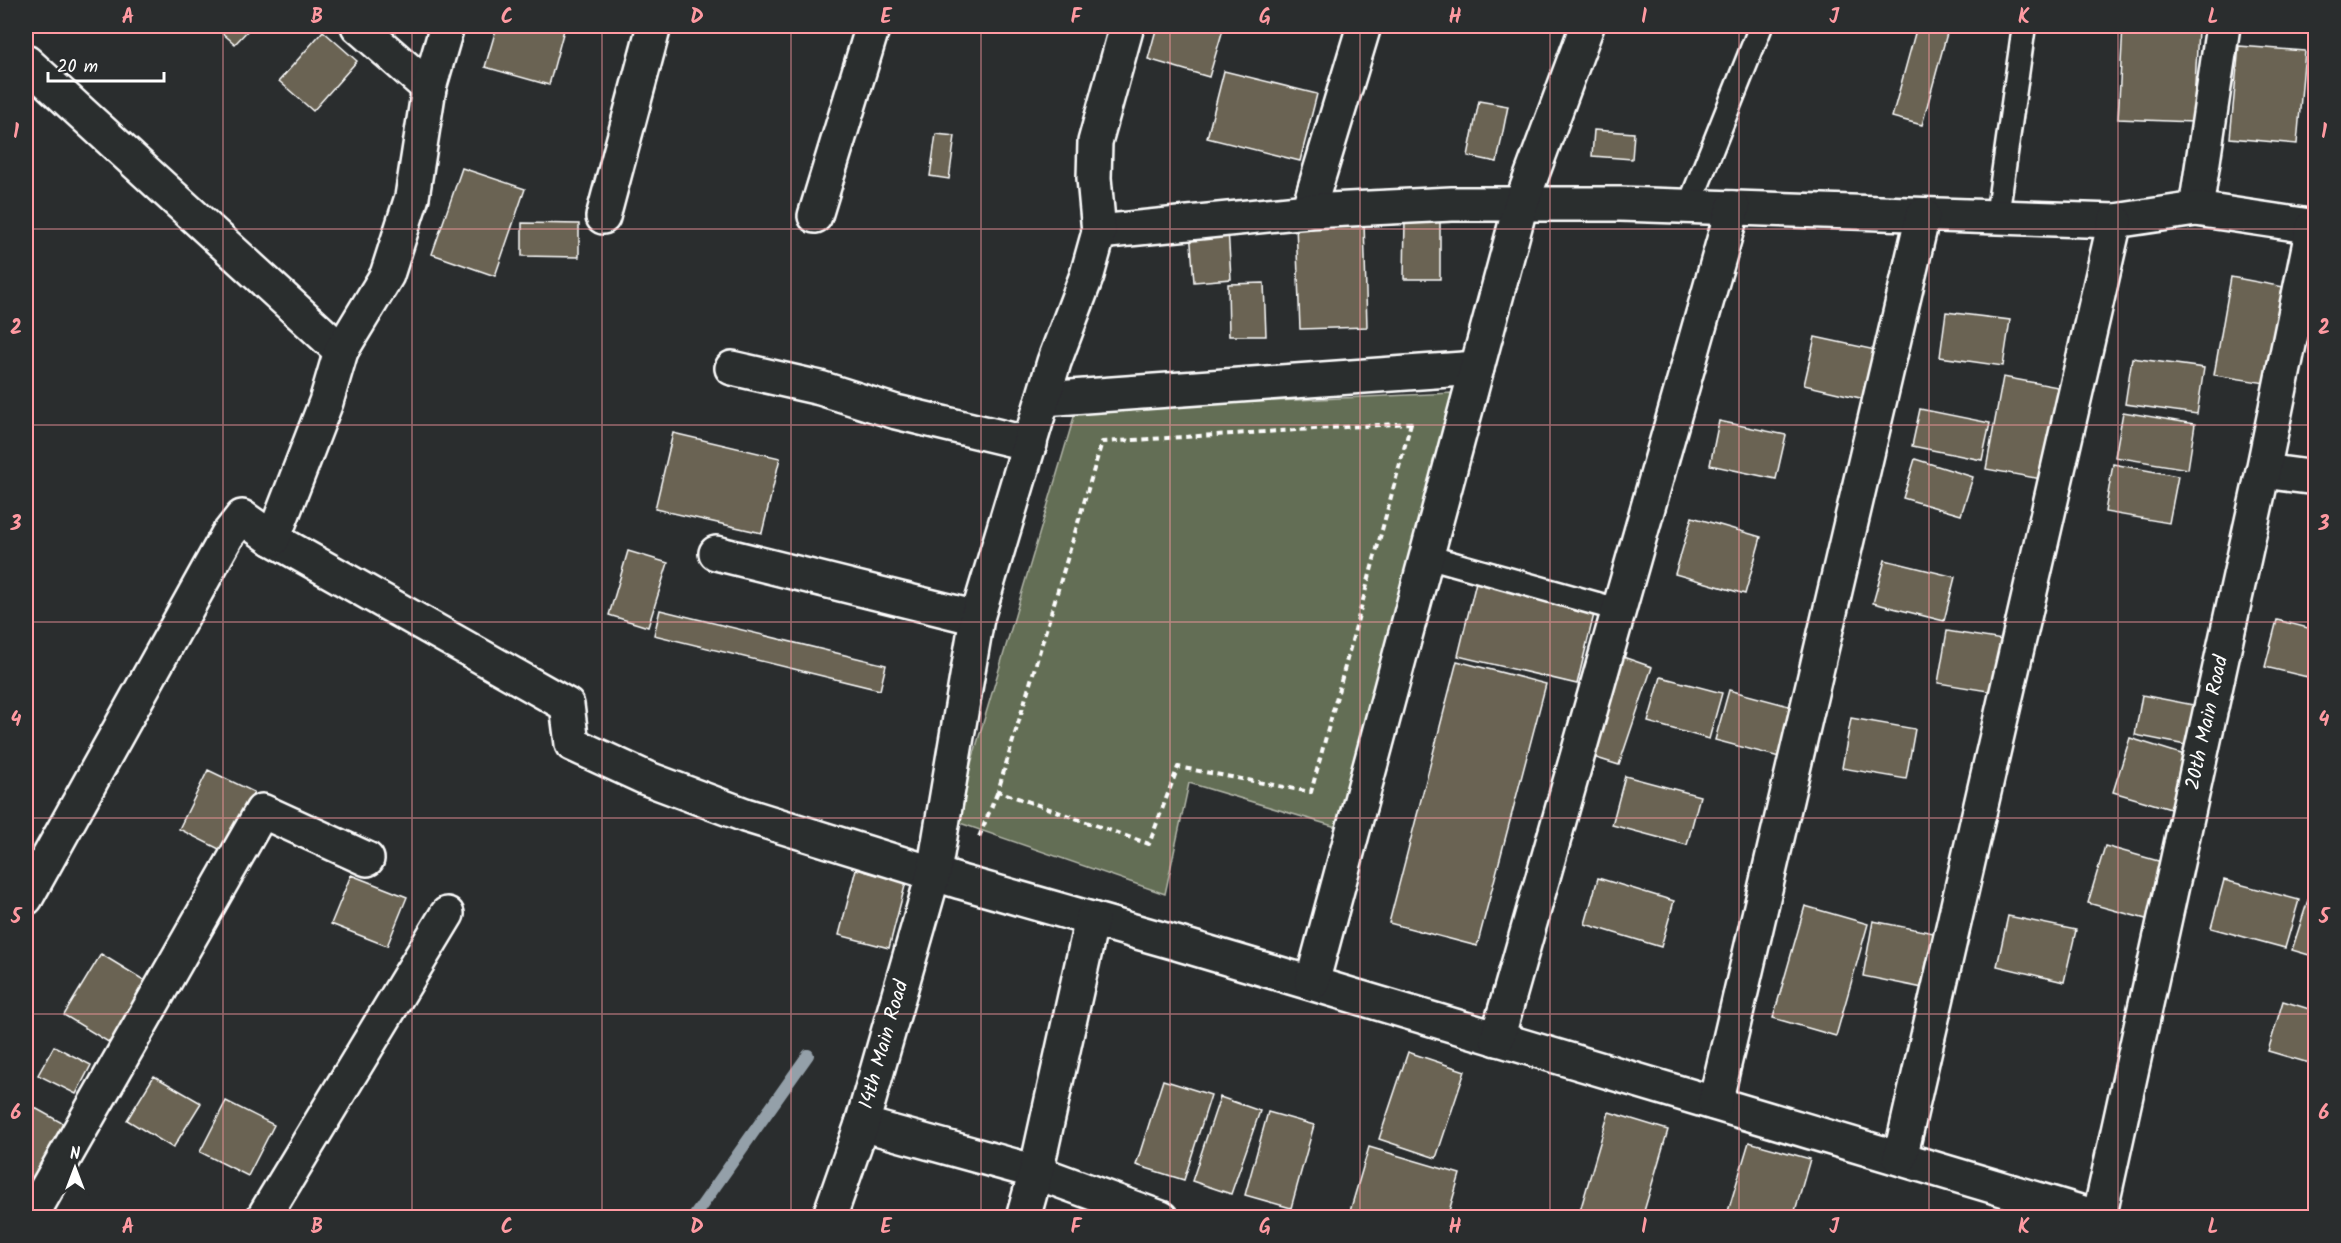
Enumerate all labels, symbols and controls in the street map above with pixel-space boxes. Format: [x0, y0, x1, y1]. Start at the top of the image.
text: A [122, 2, 134, 34]
text: B [311, 2, 323, 34]
text: C [501, 2, 513, 34]
text: D [690, 2, 704, 34]
text: E [880, 2, 892, 34]
text: F [1071, 2, 1083, 34]
text: G [1259, 2, 1271, 34]
text: H [1448, 2, 1462, 34]
text: I [1641, 2, 1647, 34]
text: J [1829, 2, 1840, 34]
text: K [2018, 2, 2030, 34]
text: L [2208, 2, 2218, 34]
scale bar [48, 45, 164, 83]
text: 20 m [57, 53, 98, 82]
text: 1 [13, 117, 19, 149]
text: 1 [2321, 117, 2327, 149]
text: 2 [10, 313, 22, 345]
text: 2 [2318, 313, 2330, 345]
text: 3 [10, 509, 22, 541]
text: 3 [2318, 509, 2330, 541]
street label: 20th Main Road [2177, 652, 2238, 793]
text: 4 [11, 705, 22, 737]
text: 4 [2319, 705, 2330, 737]
text: 5 [10, 902, 23, 934]
text: 5 [2318, 902, 2331, 934]
street label: 14th Main Road [851, 976, 919, 1113]
text: 6 [11, 1098, 22, 1130]
text: 6 [2319, 1098, 2330, 1130]
north arrow [45, 1138, 105, 1198]
text: N [70, 1142, 80, 1167]
text: A [122, 1212, 134, 1243]
text: B [311, 1212, 323, 1243]
text: C [501, 1212, 513, 1243]
text: D [690, 1212, 704, 1243]
text: E [880, 1212, 892, 1243]
text: F [1071, 1212, 1083, 1243]
text: G [1259, 1212, 1271, 1243]
text: H [1448, 1212, 1462, 1243]
text: I [1641, 1212, 1647, 1243]
text: J [1829, 1212, 1840, 1243]
text: K [2018, 1212, 2030, 1243]
text: L [2208, 1212, 2218, 1243]

